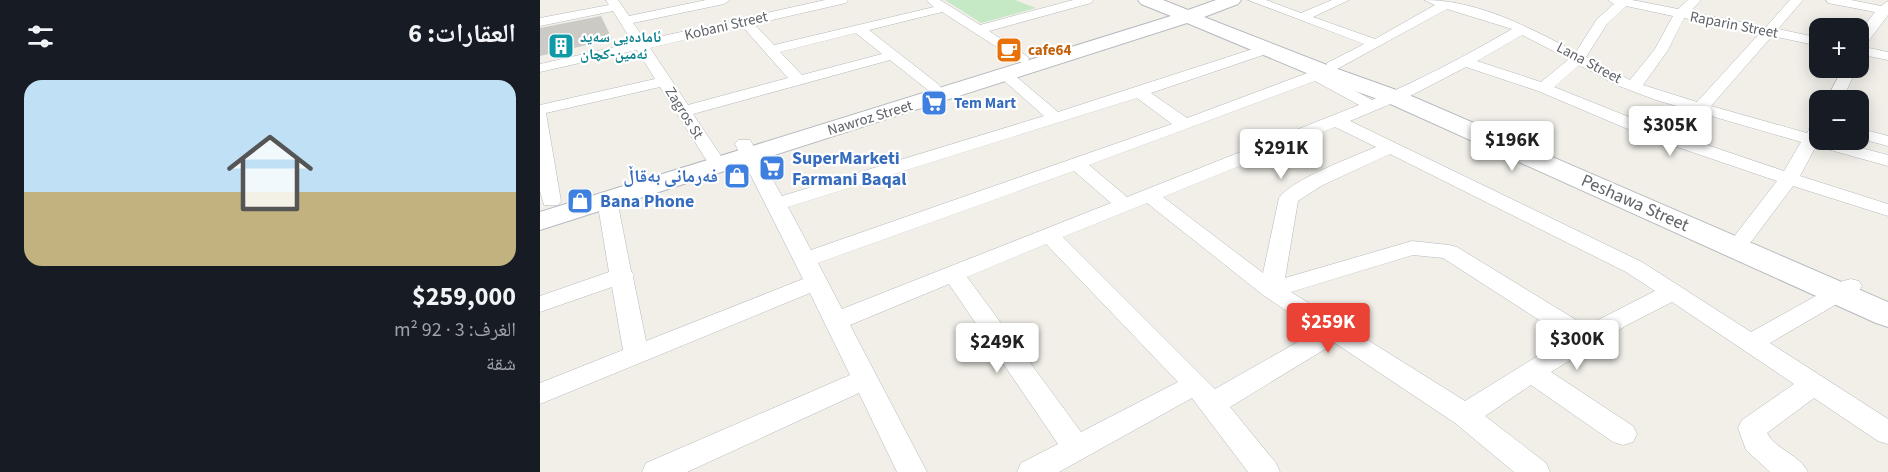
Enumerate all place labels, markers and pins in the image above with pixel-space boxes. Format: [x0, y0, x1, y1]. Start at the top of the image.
place label: ئامادەیی سەید ئەمین-کچان [580, 27, 661, 65]
building icon: ئامادەیی سەید ئەمین-کچان [546, 31, 576, 61]
cafe icon: cafe64 [994, 35, 1024, 65]
place label: cafe64 [1028, 40, 1071, 61]
supermarket icon: Tem Mart [919, 88, 949, 118]
place label: Tem Mart [954, 93, 1016, 114]
pin: $305K [1628, 106, 1712, 157]
pin: $196K [1470, 121, 1554, 172]
pin: $291K [1239, 129, 1323, 180]
place label: SuperMarketi Farmani Baqal [792, 146, 907, 192]
supermarket icon: SuperMarketi Farmani Baqal [757, 153, 787, 183]
shop icon: فەرمانی بەقاڵ [722, 161, 752, 191]
place label: فەرمانی بەقاڵ [623, 164, 718, 189]
shop icon: Bana Phone [565, 186, 595, 216]
place label: Bana Phone [600, 189, 694, 214]
pin: $259K [1286, 303, 1370, 354]
pin: $300K [1535, 320, 1619, 371]
pin: $249K [955, 323, 1039, 374]

